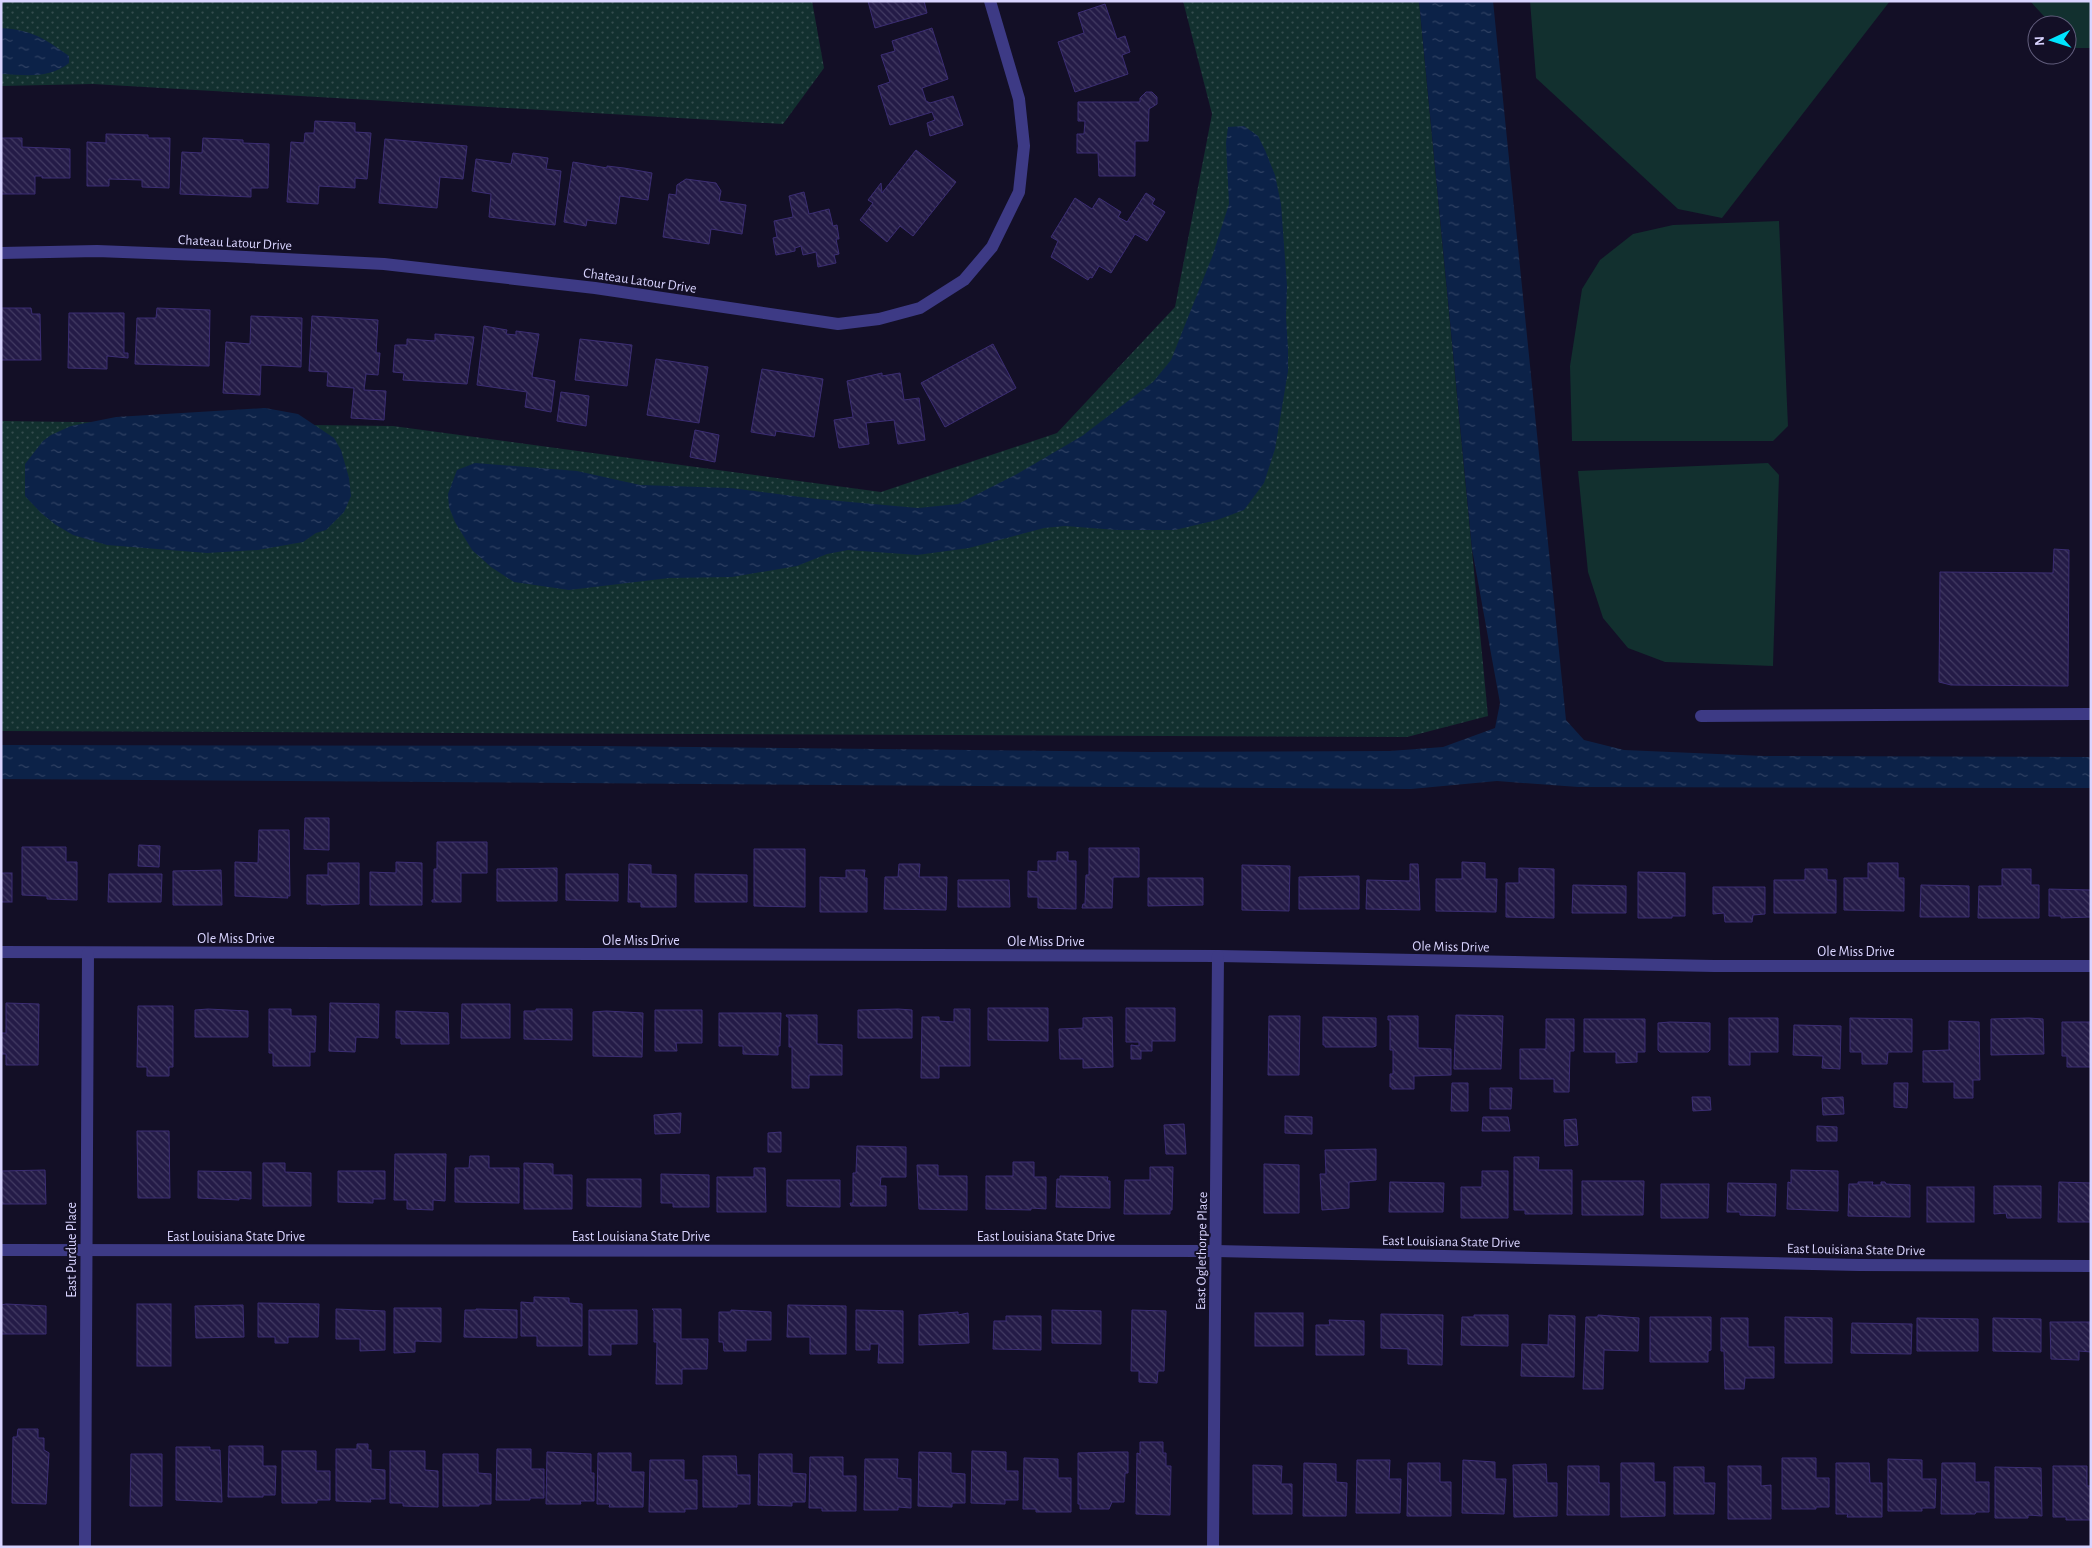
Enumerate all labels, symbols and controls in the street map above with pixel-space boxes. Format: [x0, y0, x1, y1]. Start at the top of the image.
north arrow [2027, 15, 2077, 65]
text: N [2033, 35, 2047, 46]
street label: Chateau Latour Drive [178, 233, 292, 253]
street label: Chateau Latour Drive [582, 266, 697, 296]
street label: Ole Miss Drive [197, 932, 275, 946]
street label: Ole Miss Drive [602, 934, 680, 948]
street label: Ole Miss Drive [1007, 935, 1085, 949]
street label: Ole Miss Drive [1412, 939, 1490, 955]
street label: Ole Miss Drive [1817, 945, 1895, 959]
street label: East Oglethorpe Place [1194, 1192, 1210, 1310]
street label: East Purdue Place [65, 1202, 79, 1298]
street label: East Louisiana State Drive [167, 1230, 305, 1244]
street label: East Louisiana State Drive [572, 1230, 710, 1244]
street label: East Louisiana State Drive [977, 1230, 1115, 1244]
street label: East Louisiana State Drive [1382, 1234, 1520, 1250]
street label: East Louisiana State Drive [1787, 1242, 1925, 1258]

